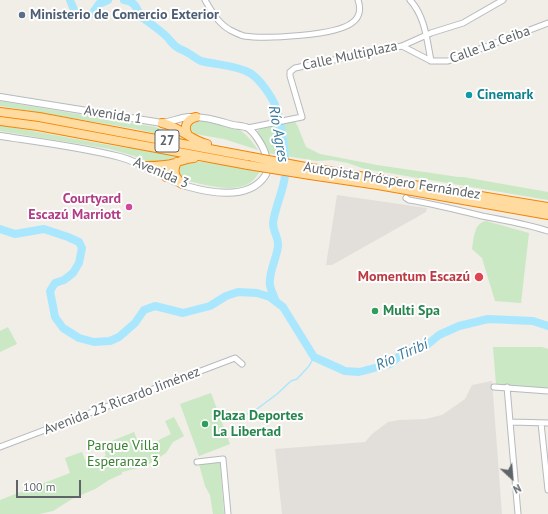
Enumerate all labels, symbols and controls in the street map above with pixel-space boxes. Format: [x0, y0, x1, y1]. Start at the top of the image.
place label: Ministerio de Comercio Exterior [30, 7, 219, 23]
marker: Ministerio de Comercio Exterior [17, 10, 27, 20]
street label: Calle La Ceiba [448, 23, 532, 67]
street label: Calle Multiplaza [301, 38, 399, 74]
place label: Cinemark [477, 87, 533, 103]
marker: Cinemark [464, 90, 474, 100]
street label: Avenida 1 [83, 102, 143, 128]
water label: Río Agres [264, 104, 292, 164]
road number: 27 [155, 130, 179, 152]
street label: Avenida 3 [131, 154, 191, 192]
street label: Autopista Próspero Fernández [302, 159, 482, 203]
place label: Courtyard Escazú Marriott [28, 191, 121, 224]
marker: Courtyard Escazú Marriott [124, 202, 134, 212]
place label: Momentum Escazú [358, 269, 470, 285]
marker: Momentum Escazú [473, 271, 485, 283]
place label: Multi Spa [383, 303, 440, 319]
marker: Multi Spa [370, 306, 380, 316]
water label: Río Tiribí [373, 336, 431, 374]
street label: Avenida 23 Ricardo Jiménez [41, 363, 203, 439]
place label: Plaza Deportes La Libertad [213, 408, 303, 440]
marker: Plaza Deportes La Libertad [200, 419, 210, 429]
park label: Parque Villa Esperanza 3 [87, 438, 159, 470]
north arrow [492, 458, 532, 498]
scale bar [18, 472, 83, 498]
text: 100 m [23, 479, 56, 494]
text: N [511, 481, 524, 497]

